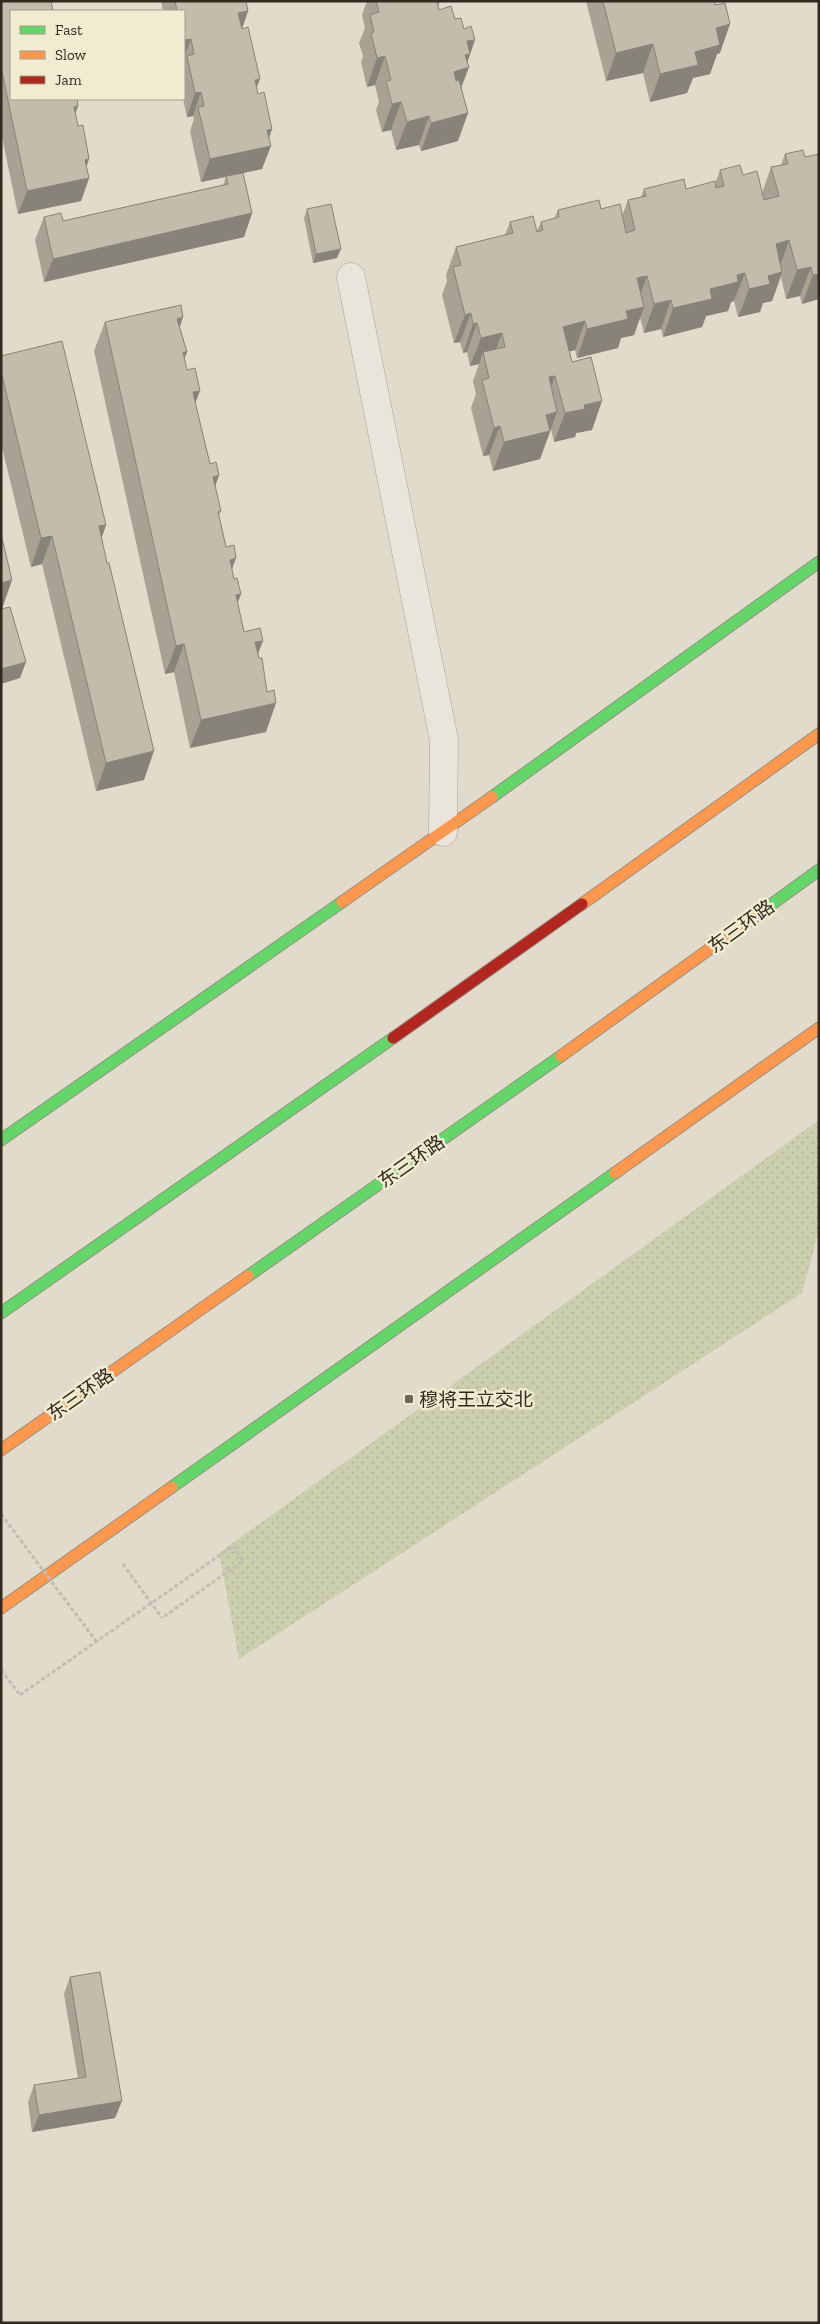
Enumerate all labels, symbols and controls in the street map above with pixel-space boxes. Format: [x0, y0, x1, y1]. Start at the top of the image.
legend [10, 10, 185, 100]
text: Fast [55, 21, 83, 39]
text: Slow [55, 46, 87, 64]
text: Jam [55, 71, 82, 89]
street label: 东三环路 [704, 895, 779, 958]
street label: 东三环路 [374, 1130, 449, 1193]
street label: 东三环路 [43, 1363, 118, 1426]
place label: 穆将王立交北 [419, 1388, 533, 1411]
marker: 穆将王立交北 [403, 1393, 415, 1405]

